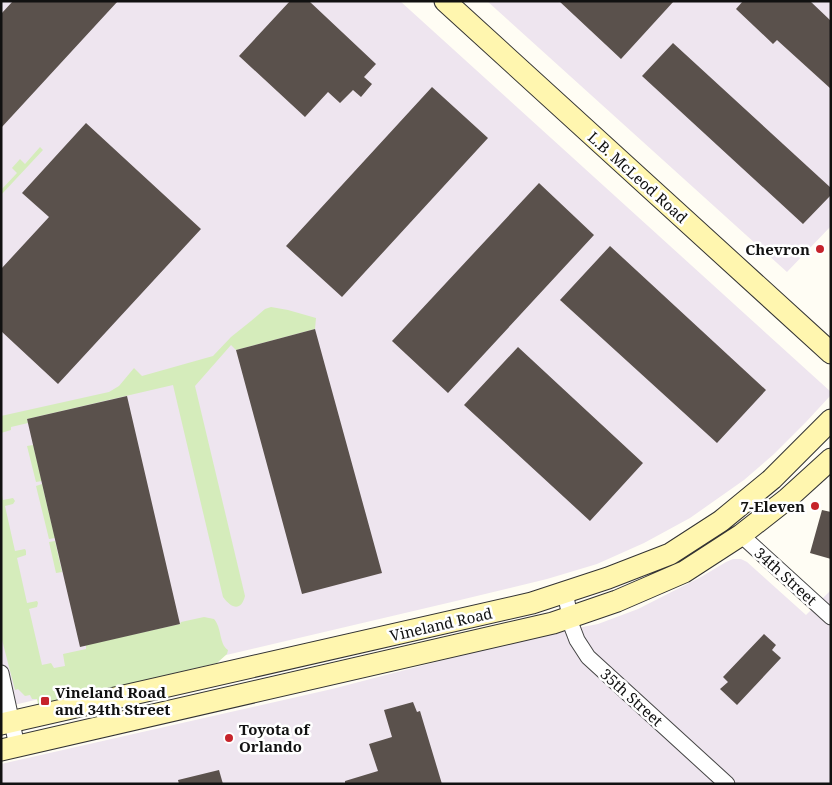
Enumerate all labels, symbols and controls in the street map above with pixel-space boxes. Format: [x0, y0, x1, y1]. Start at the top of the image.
street label: L.B. McLeod Road [584, 127, 692, 227]
place label: Chevron [745, 239, 810, 259]
marker: Chevron [814, 243, 826, 255]
place label: 7-Eleven [741, 496, 805, 516]
marker: 7-Eleven [809, 500, 821, 512]
street label: 34th Street [751, 543, 821, 609]
street label: Vineland Road [388, 602, 494, 646]
street label: 35th Street [597, 664, 667, 730]
place label: Vineland Road and 34th Street [55, 682, 170, 719]
marker: Vineland Road and 34th Street [39, 695, 51, 707]
place label: Toyota of Orlando [239, 719, 311, 756]
marker: Toyota of Orlando [223, 732, 235, 744]

